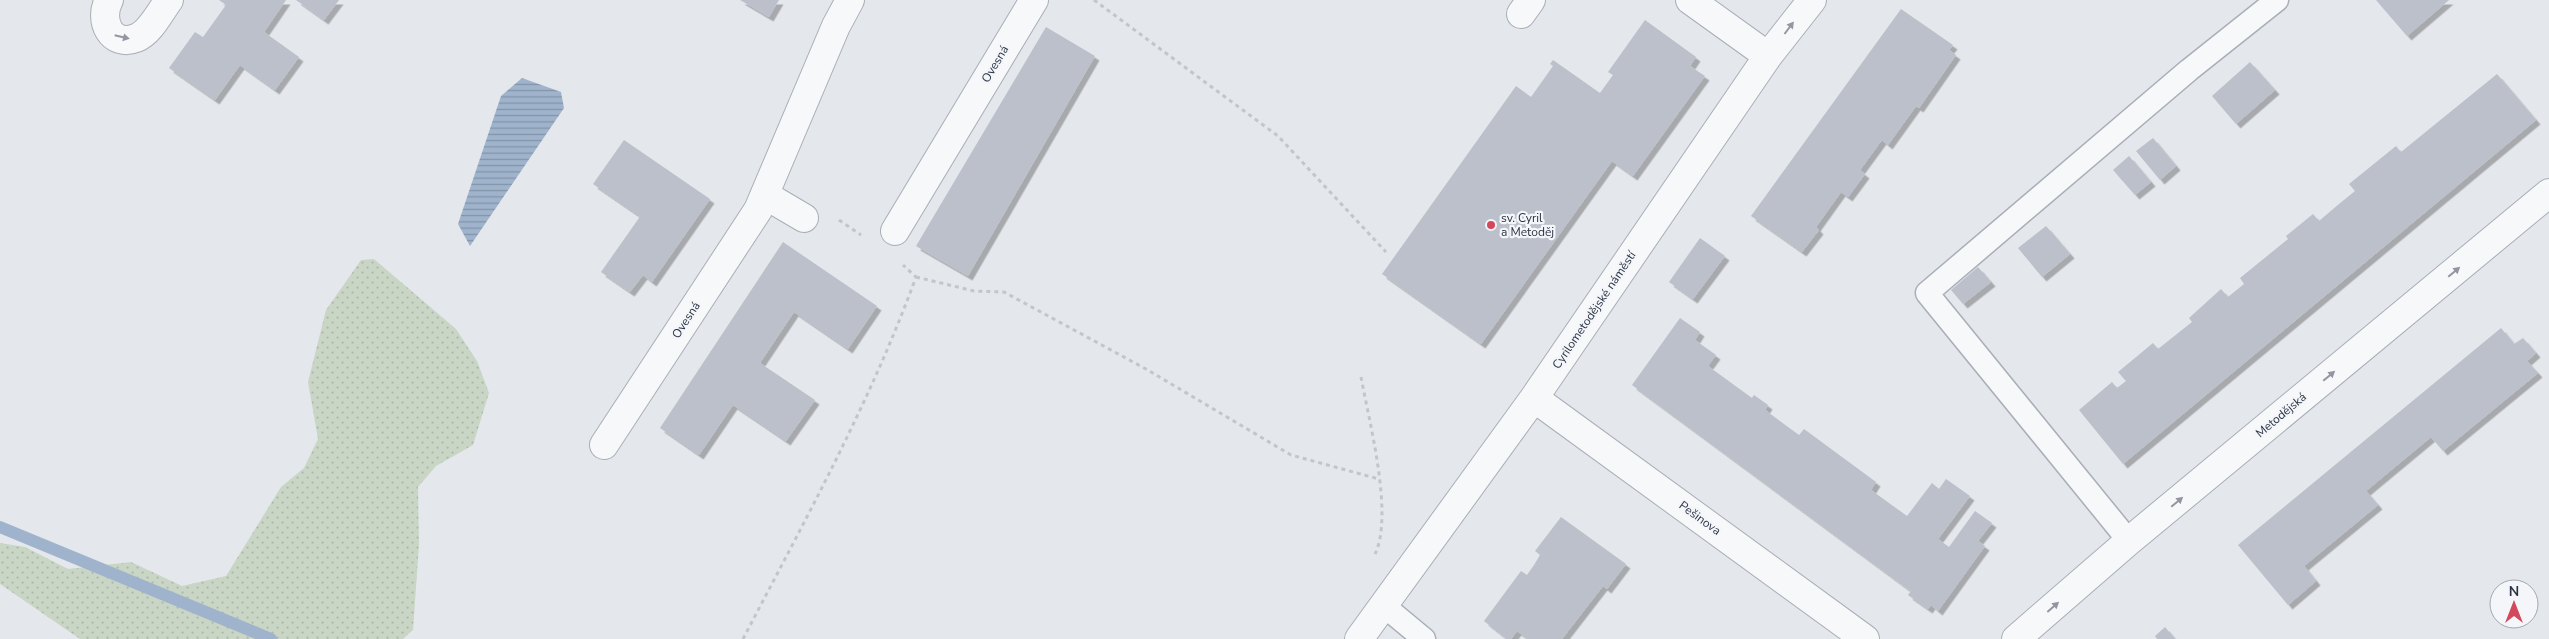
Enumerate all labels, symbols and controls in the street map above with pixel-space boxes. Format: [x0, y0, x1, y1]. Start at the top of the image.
one-way arrow [1784, 22, 1795, 35]
one-way arrow [115, 33, 130, 41]
street label: Ovesná [978, 42, 1012, 86]
place label: sv. Cyril a Metoděj [1501, 210, 1554, 240]
marker: sv. Cyril a Metoděj [1485, 219, 1497, 231]
street label: Cyrilometodějské náměstí [1549, 247, 1640, 372]
one-way arrow [2447, 267, 2460, 278]
street label: Ovesná [668, 299, 704, 341]
one-way arrow [2322, 371, 2335, 382]
street label: Metodějská [2252, 389, 2310, 441]
street label: Pešinova [1676, 497, 1724, 539]
one-way arrow [2170, 497, 2183, 508]
north arrow [2489, 579, 2539, 629]
text: N [2509, 582, 2519, 601]
one-way arrow [2046, 602, 2059, 613]

